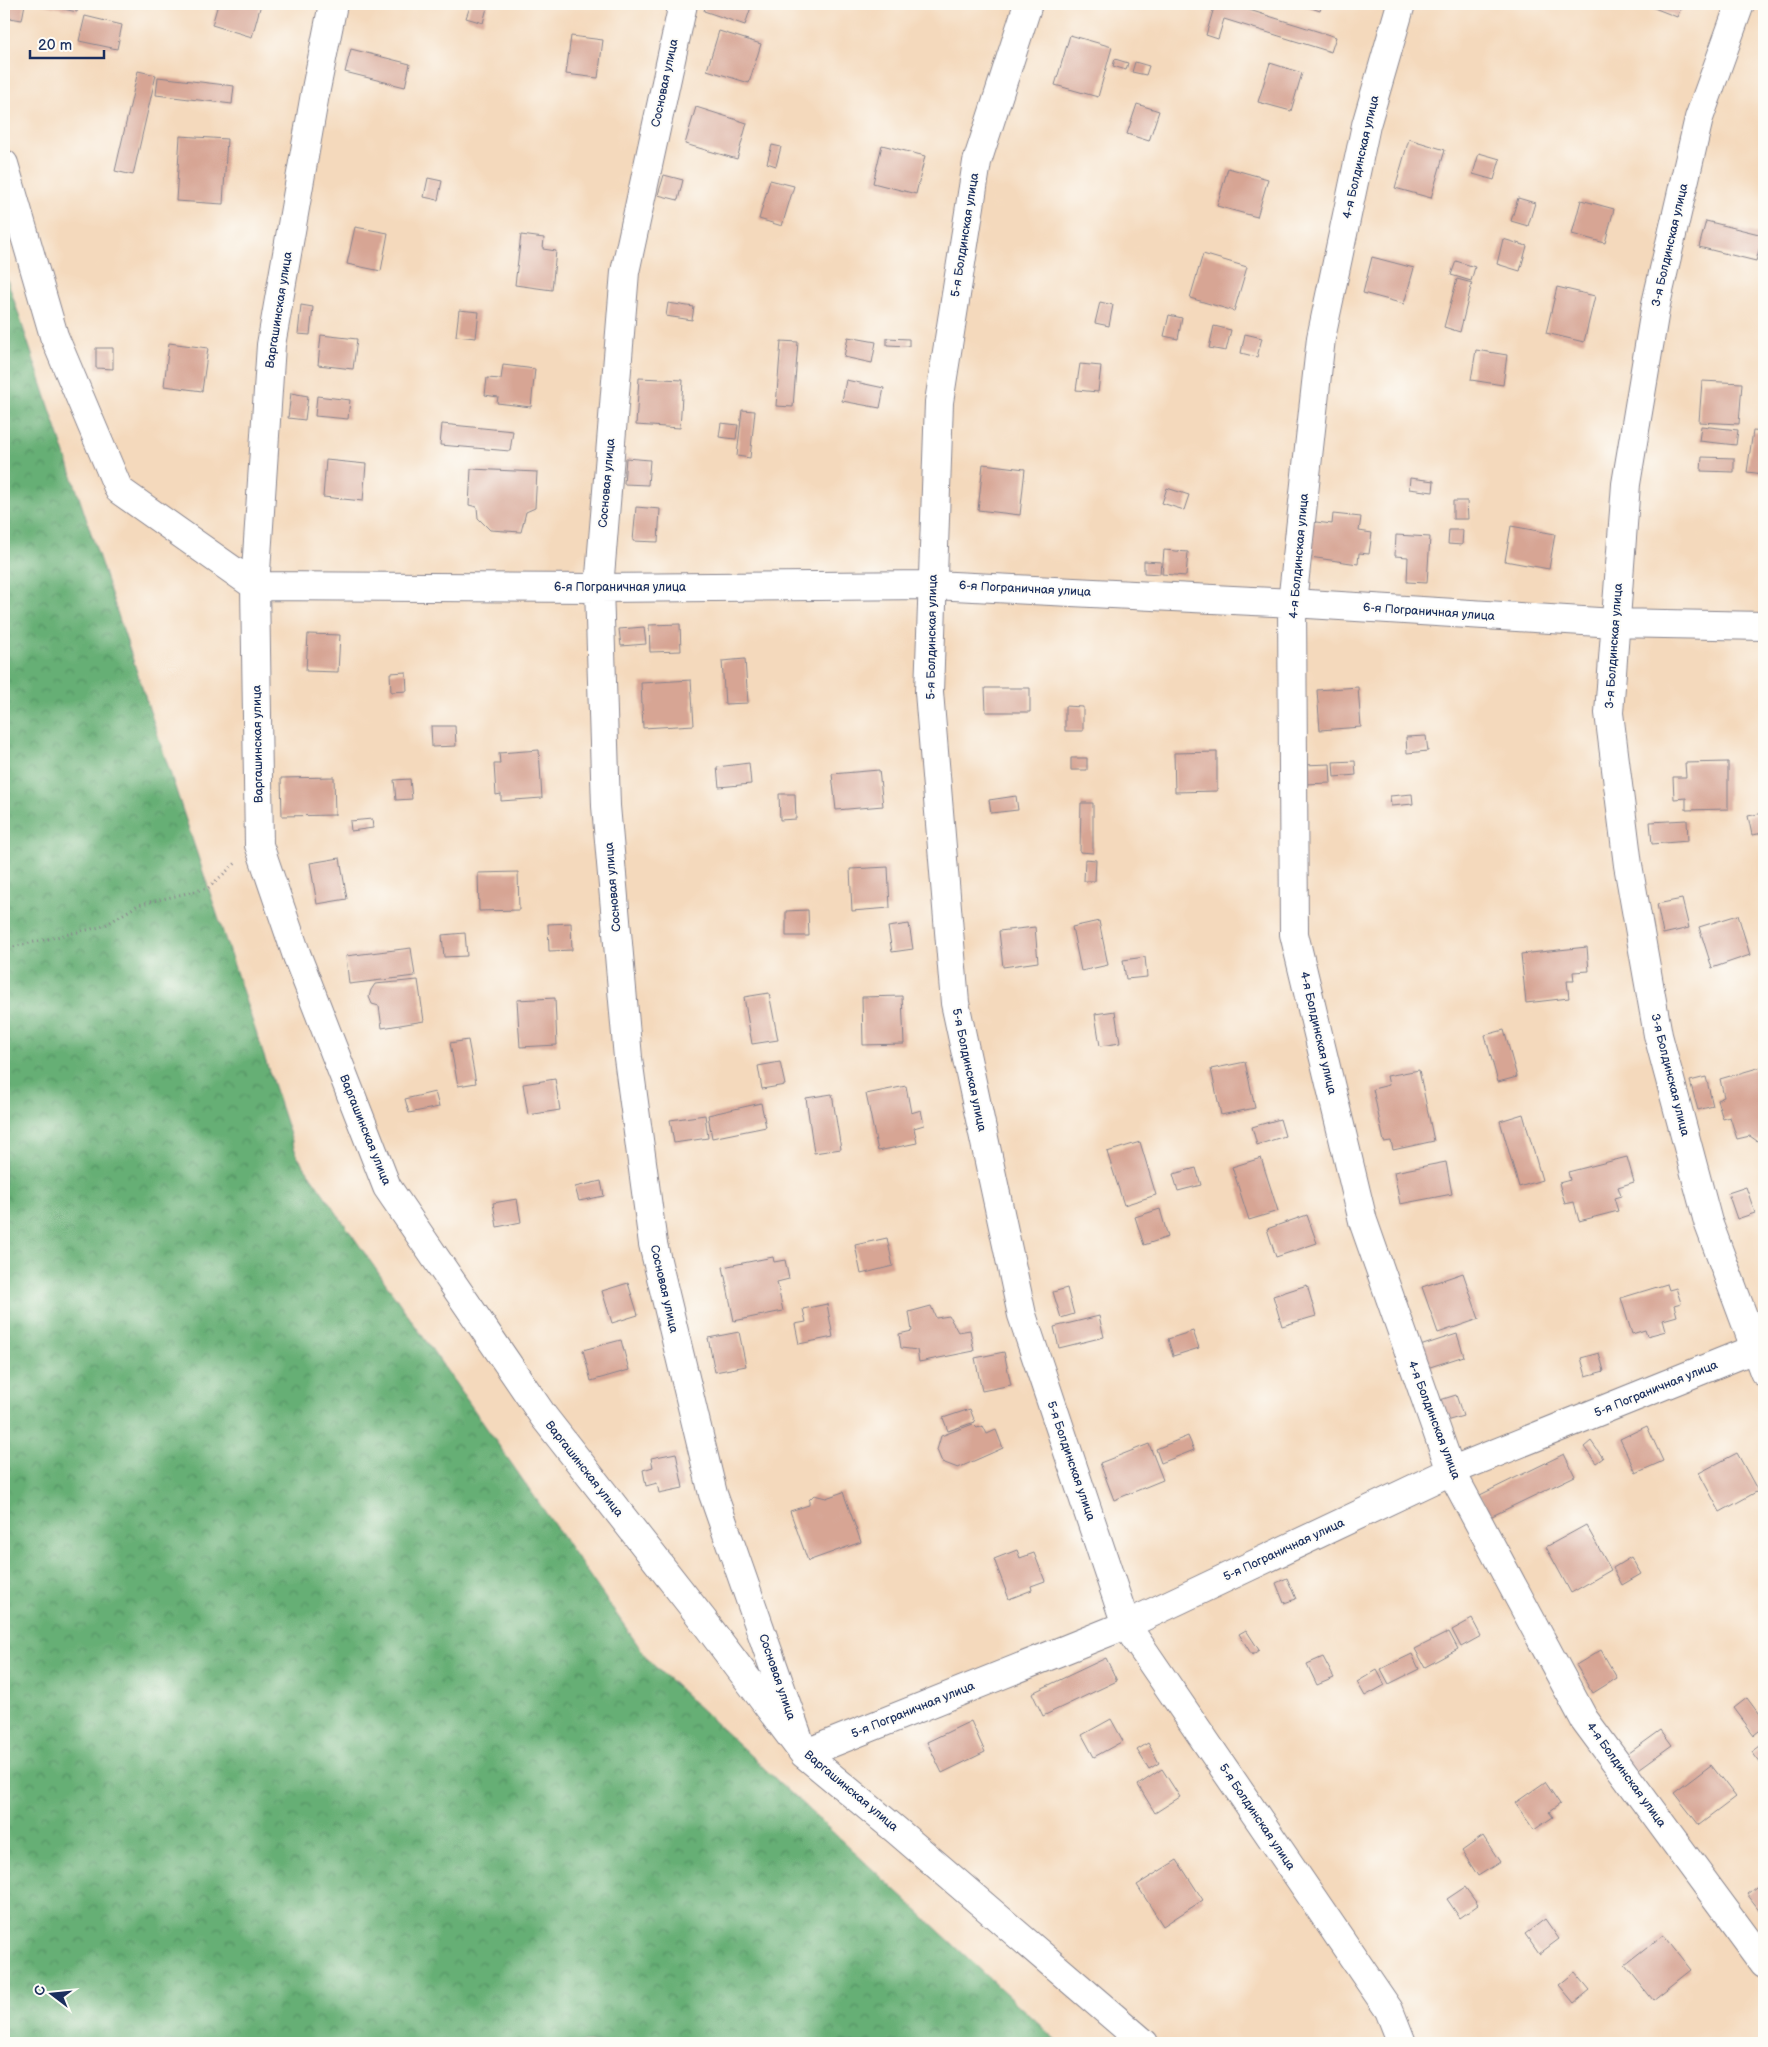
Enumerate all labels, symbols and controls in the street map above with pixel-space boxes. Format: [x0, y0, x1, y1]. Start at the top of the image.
scale bar [30, 28, 104, 60]
text: 20 m [38, 36, 72, 55]
street label: Сосновая улица [648, 38, 682, 128]
street label: 4-я Болдинская улица [1340, 94, 1382, 220]
street label: 5-я Болдинская улица [948, 172, 982, 298]
street label: 3-я Болдинская улица [1649, 182, 1691, 308]
street label: Варгашинская улица [262, 251, 296, 369]
street label: Сосновая улица [596, 438, 618, 528]
street label: 4-я Болдинская улица [1286, 493, 1312, 619]
street label: 5-я Болдинская улица [923, 574, 941, 700]
street label: 6-я Пограничная улица [959, 578, 1091, 600]
street label: 6-я Пограничная улица [554, 580, 686, 595]
street label: 3-я Болдинская улица [1602, 583, 1626, 709]
street label: 6-я Пограничная улица [1363, 600, 1495, 624]
street label: Варгашинская улица [249, 685, 267, 803]
street label: Сосновая улица [602, 842, 624, 932]
street label: 4-я Болдинская улица [1297, 970, 1339, 1096]
street label: 5-я Болдинская улица [949, 1007, 989, 1133]
street label: 3-я Болдинская улица [1647, 1012, 1693, 1138]
street label: Варгашинская улица [336, 1072, 394, 1188]
street label: Сосновая улица [647, 1244, 681, 1334]
street label: 5-я Пограничная улица [1592, 1357, 1720, 1421]
street label: 4-я Болдинская улица [1404, 1359, 1464, 1481]
street label: 5-я Болдинская улица [1043, 1399, 1099, 1523]
street label: Варгашинская улица [542, 1418, 626, 1520]
street label: 5-я Пограничная улица [1221, 1515, 1347, 1585]
street label: Сосновая улица [755, 1632, 799, 1722]
street label: 5-я Пограничная улица [849, 1678, 977, 1742]
street label: 4-я Болдинская улица [1583, 1720, 1669, 1830]
street label: Варгашинская улица [801, 1747, 901, 1835]
street label: 5-я Болдинская улица [1216, 1761, 1298, 1873]
north arrow [28, 1970, 78, 2020]
text: С [30, 1983, 50, 1998]

